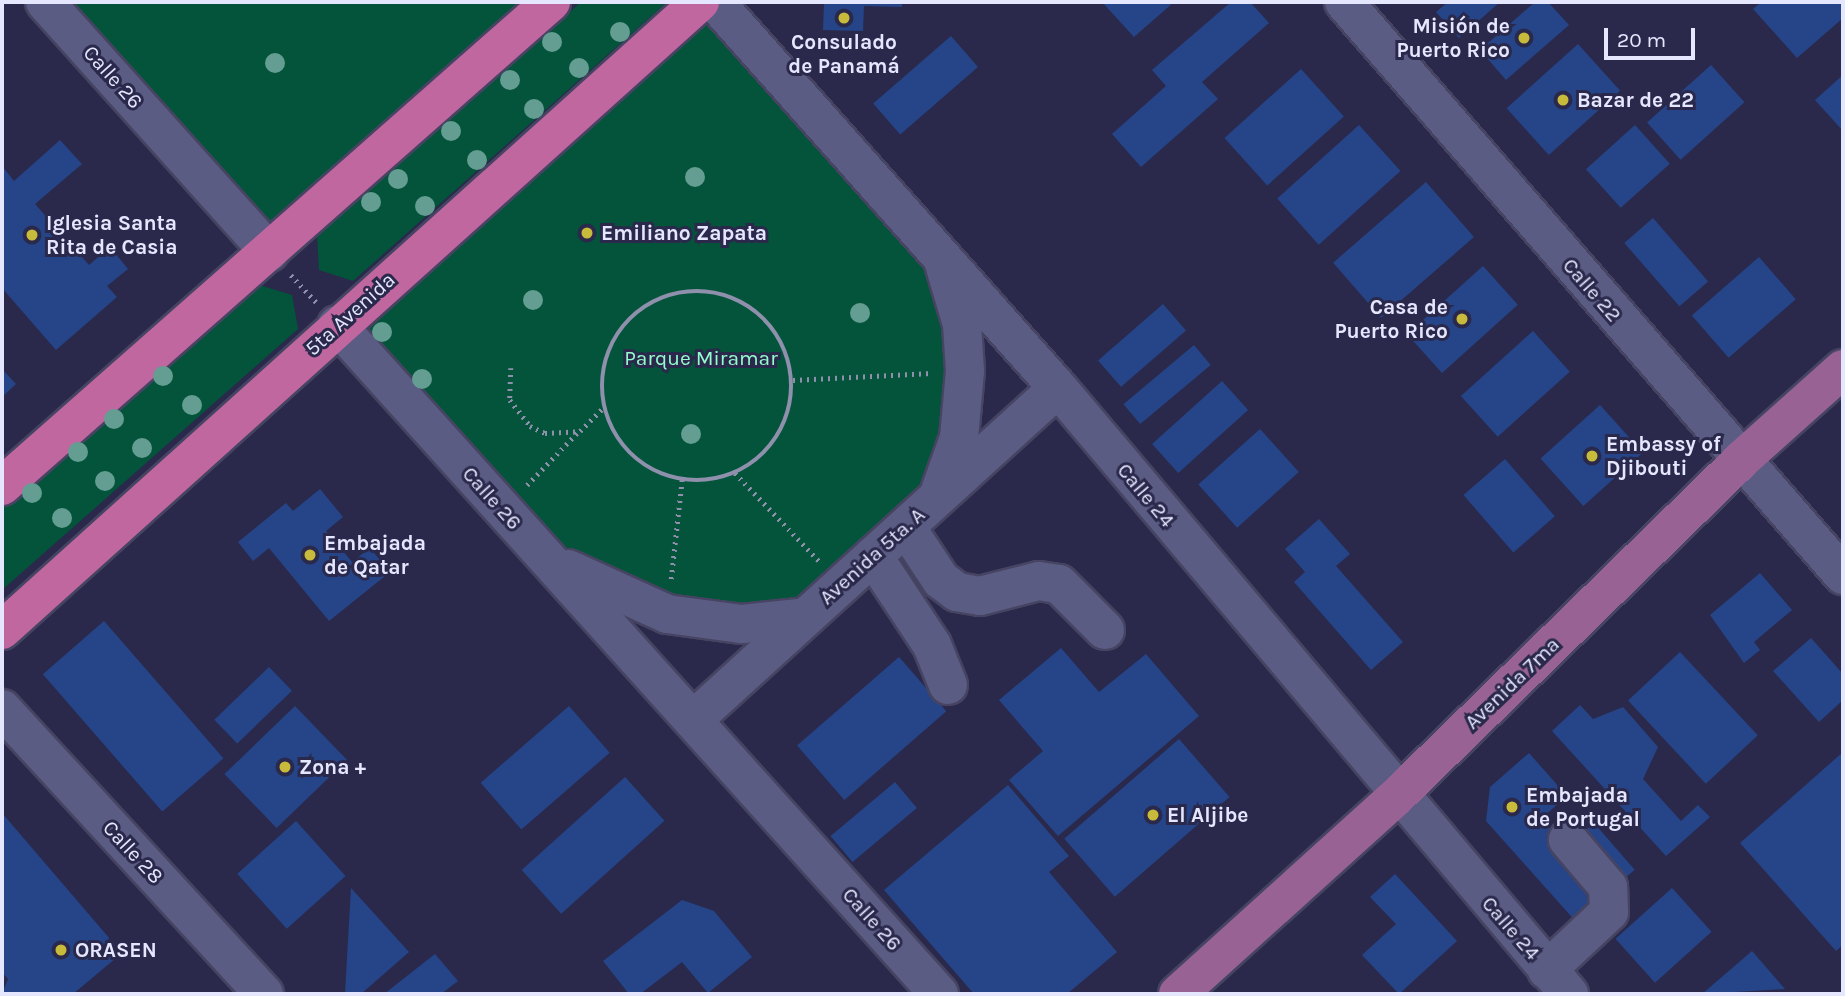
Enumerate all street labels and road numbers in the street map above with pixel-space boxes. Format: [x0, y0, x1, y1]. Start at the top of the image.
street label: Calle 26 [78, 40, 148, 114]
street label: Calle 22 [1557, 253, 1627, 327]
street label: 5ta Avenida [300, 267, 400, 361]
street label: Calle 24 [1112, 458, 1180, 532]
street label: Calle 26 [457, 461, 527, 535]
street label: Avenida 5ta. A [814, 502, 930, 610]
street label: Avenida 7ma [1459, 632, 1565, 734]
street label: Calle 28 [98, 815, 168, 889]
street label: Calle 26 [837, 882, 907, 956]
street label: Calle 24 [1477, 891, 1545, 965]

